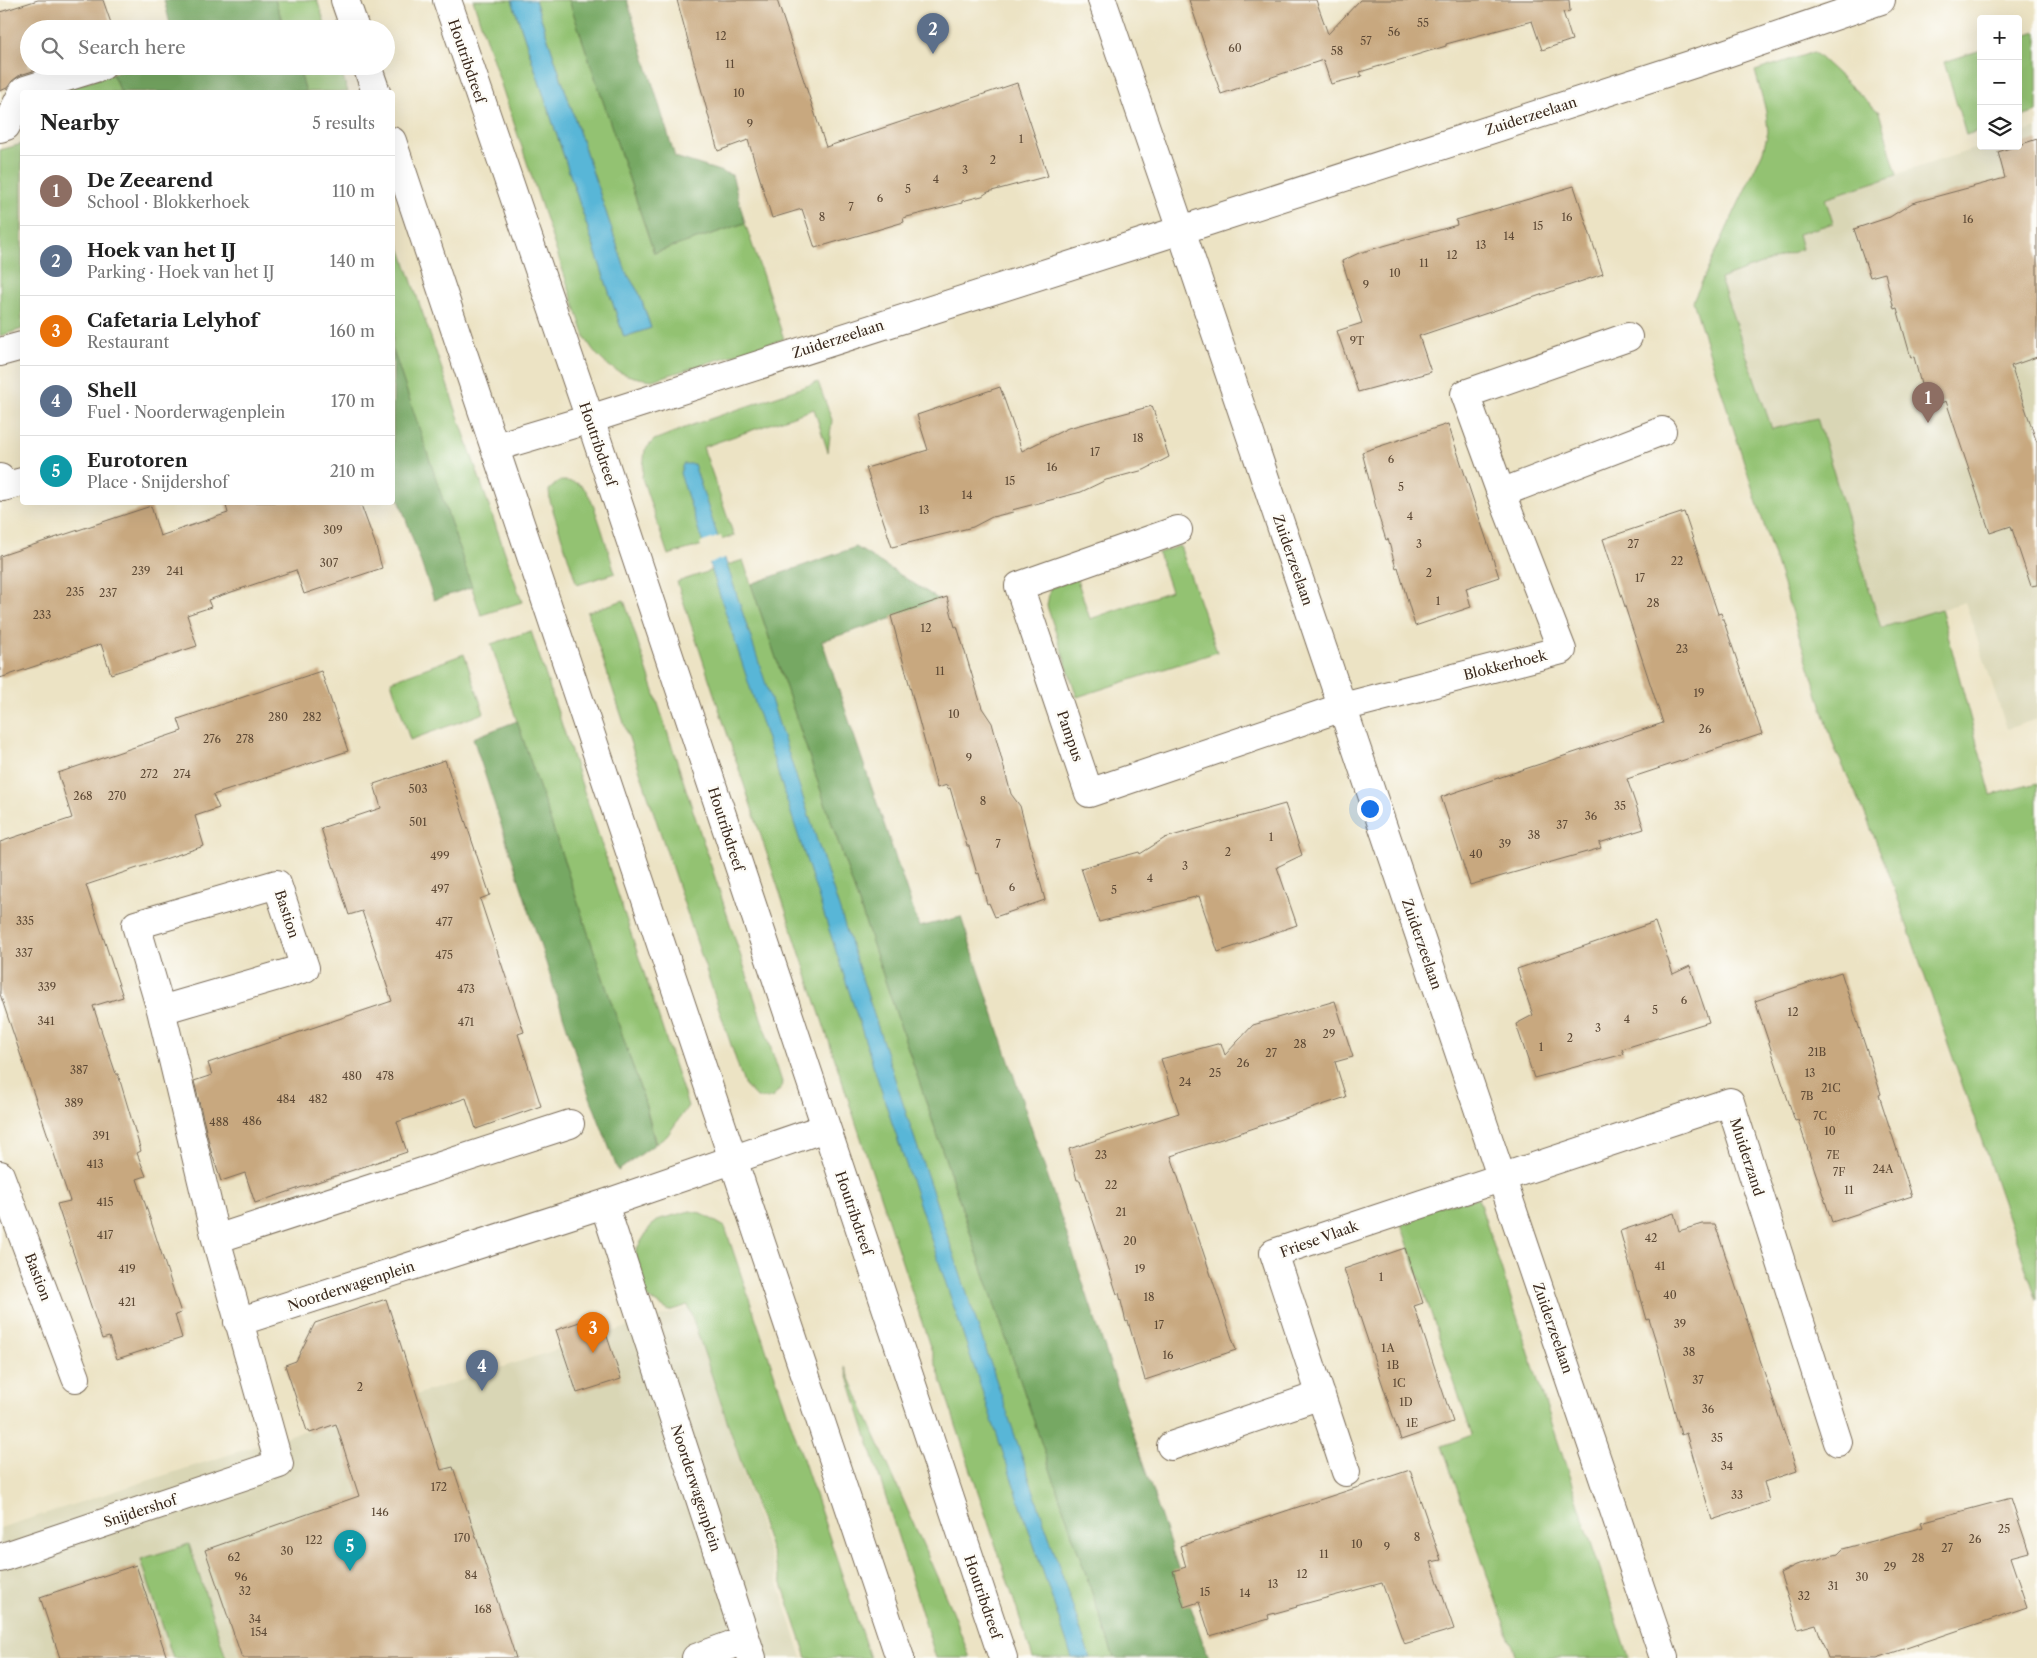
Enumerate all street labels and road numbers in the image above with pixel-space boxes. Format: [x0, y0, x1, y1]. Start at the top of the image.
street label: Houtribdreef [444, 17, 490, 107]
street label: Zuiderzeelaan [1483, 93, 1579, 139]
street label: Zuiderzeelaan [790, 316, 886, 362]
street label: Houtribdreef [575, 400, 621, 490]
street label: Zuiderzeelaan [1269, 512, 1317, 608]
street label: Blokkerhoek [1462, 646, 1549, 684]
street label: Pampus [1053, 708, 1087, 764]
street label: Houtribdreef [704, 785, 749, 875]
street label: Bastion [271, 888, 303, 941]
street label: Zuiderzeelaan [1398, 896, 1446, 992]
street label: Muiderzand [1726, 1116, 1768, 1199]
street label: Houtribdreef [831, 1169, 877, 1259]
street label: Friese Vlaak [1278, 1216, 1361, 1261]
street label: Bastion [21, 1251, 55, 1304]
street label: Noorderwagenplein [285, 1257, 417, 1315]
street label: Zuiderzeelaan [1529, 1280, 1577, 1376]
street label: Noorderwagenplein [667, 1422, 725, 1554]
street label: Snijdershof [101, 1490, 181, 1531]
street label: Houtribdreef [960, 1553, 1006, 1643]

